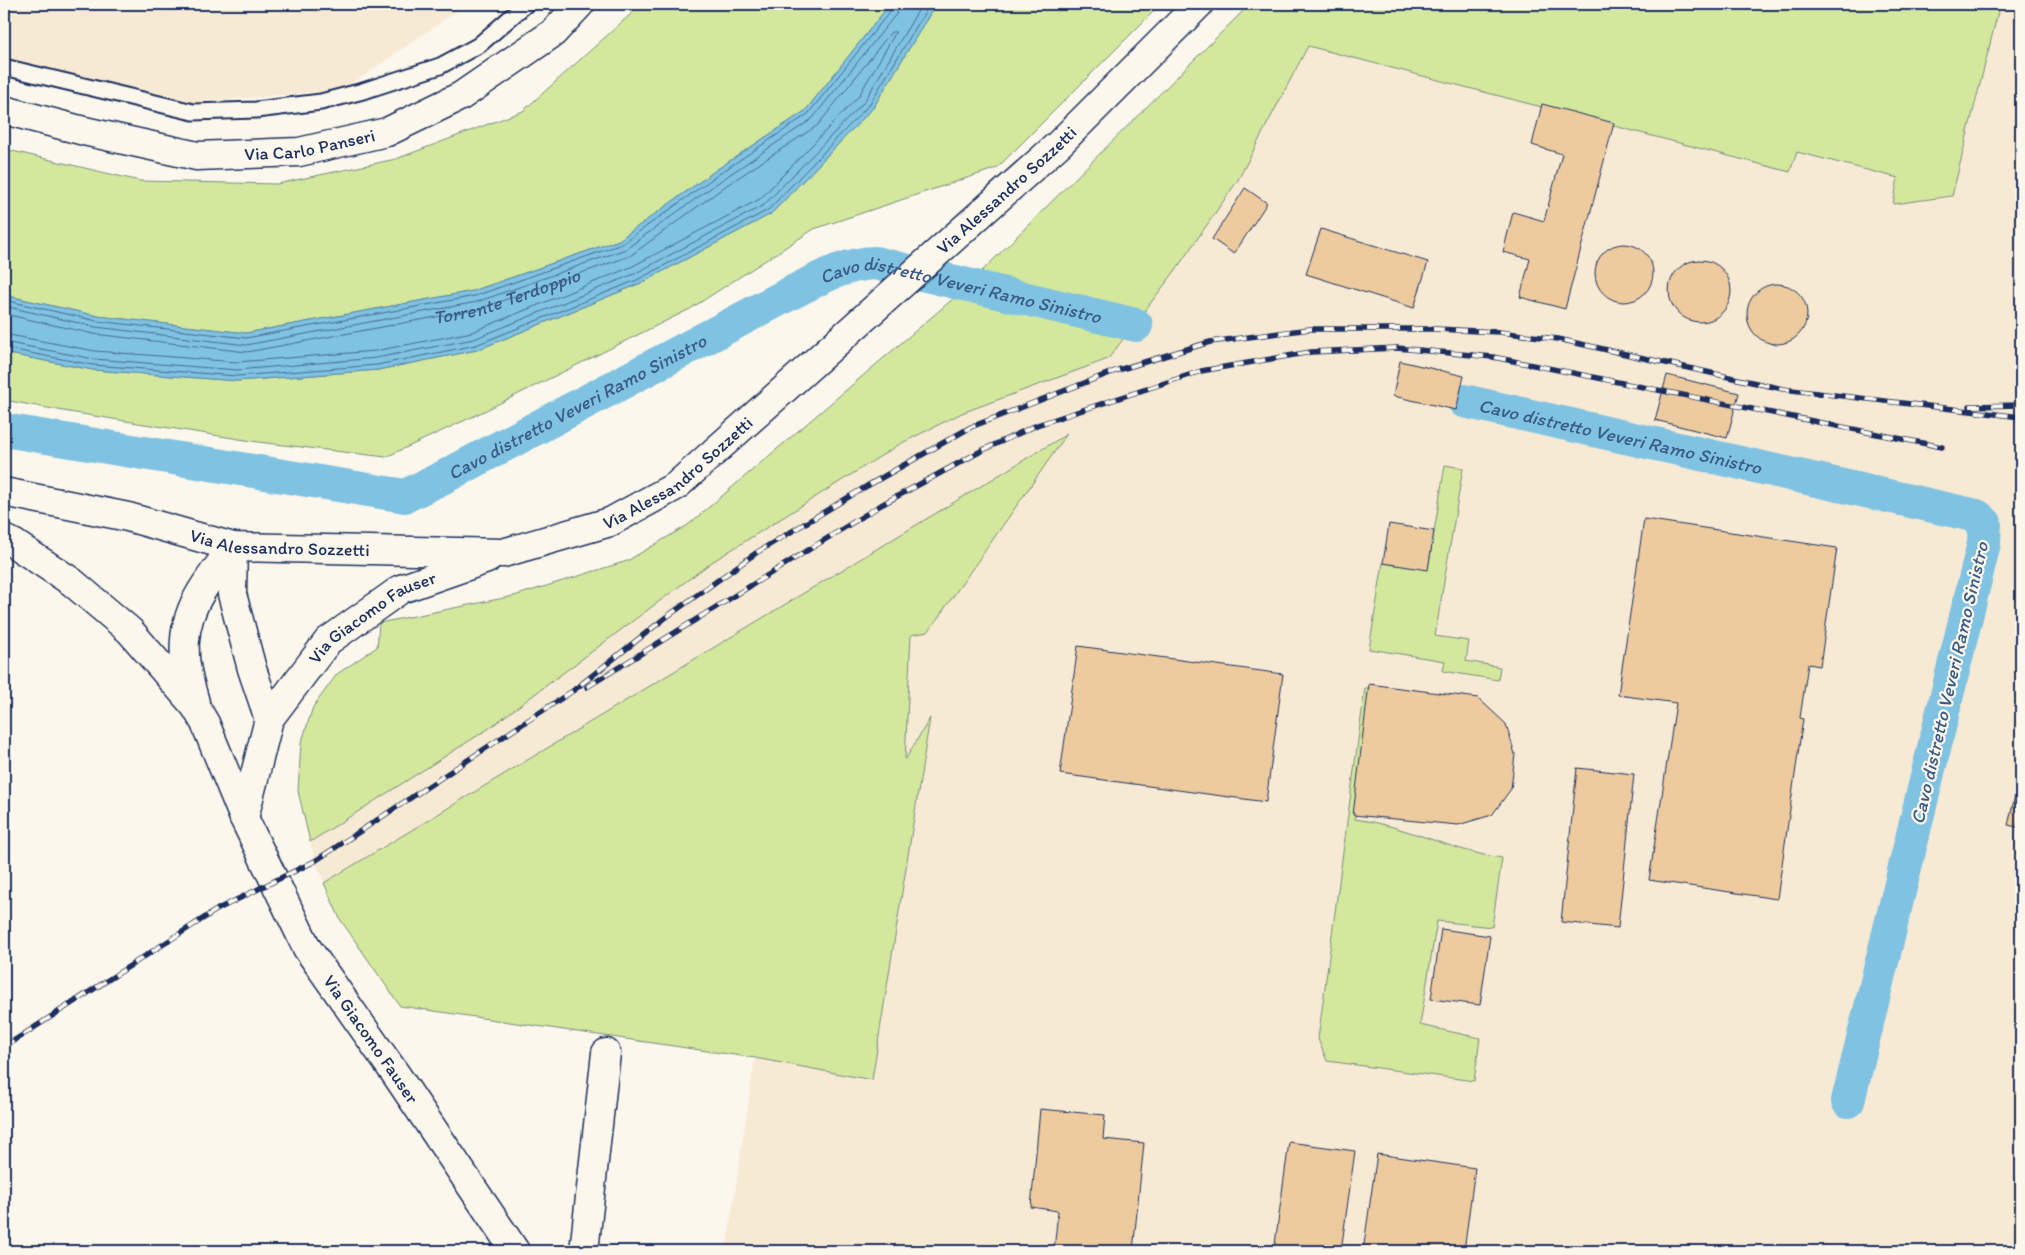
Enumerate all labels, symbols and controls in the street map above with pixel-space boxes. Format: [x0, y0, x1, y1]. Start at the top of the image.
street label: Via Alessandro Sozzetti [932, 122, 1081, 259]
street label: Via Carlo Panseri [244, 124, 377, 165]
water label: Cavo distretto Veveri Ramo Sinistro [816, 252, 1105, 329]
water label: Torrente Terdoppio [431, 263, 584, 329]
water label: Cavo distretto Veveri Ramo Sinistro [444, 329, 711, 485]
water label: Cavo distretto Veveri Ramo Sinistro [1476, 394, 1765, 480]
street label: Via Alessandro Sozzetti [601, 412, 757, 534]
street label: Via Alessandro Sozzetti [187, 524, 370, 561]
water label: Cavo distretto Veveri Ramo Sinistro [1906, 539, 1993, 826]
street label: Via Giacomo Fauser [304, 566, 440, 668]
street label: Via Giacomo Fauser [318, 971, 424, 1108]

